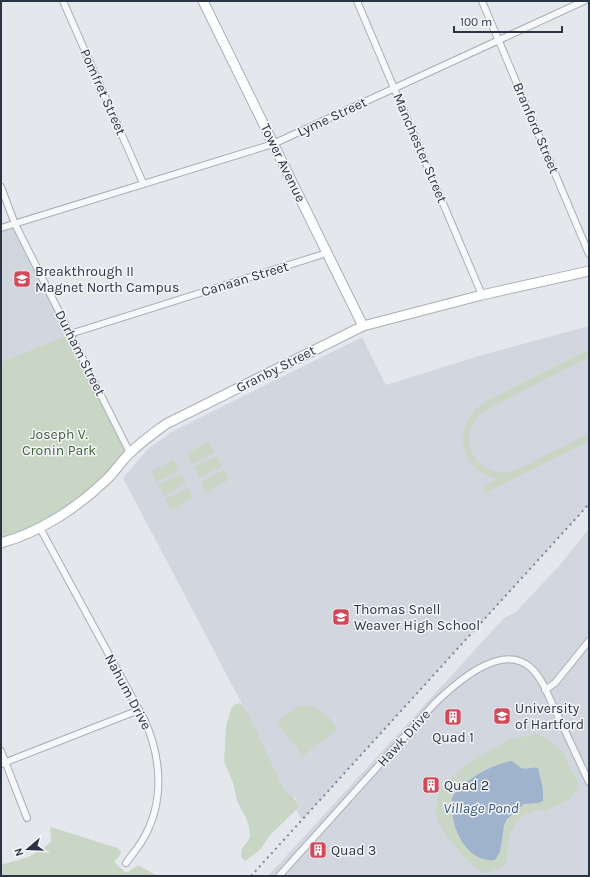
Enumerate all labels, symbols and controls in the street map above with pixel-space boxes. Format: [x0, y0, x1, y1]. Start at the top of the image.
scale bar [454, 8, 562, 34]
text: 100 m [460, 15, 492, 29]
street label: Pomfret Street [76, 46, 130, 138]
street label: Branford Street [509, 80, 563, 176]
street label: Manchester Street [389, 91, 451, 205]
street label: Lyme Street [295, 94, 369, 140]
street label: Tower Avenue [257, 121, 309, 205]
street label: Canaan Street [199, 258, 291, 300]
place label: Breakthrough II Magnet North Campus [35, 263, 179, 296]
school or university icon: Breakthrough II Magnet North Campus [12, 269, 32, 289]
street label: Durham Street [51, 307, 109, 399]
street label: Granby Street [233, 342, 319, 396]
park label: Joseph V. Cronin Park [22, 426, 96, 459]
place label: Thomas Snell Weaver High School [354, 601, 480, 634]
school or university icon: Thomas Snell Weaver High School [331, 607, 351, 627]
street label: Nahum Drive [101, 651, 155, 733]
place label: University of Hartford [515, 700, 584, 733]
street label: Hawk Drive [374, 706, 434, 770]
school or university icon: University of Hartford [492, 706, 512, 726]
building icon: Quad 1 [443, 707, 463, 727]
place label: Quad 1 [432, 729, 474, 746]
building icon: Quad 2 [421, 775, 441, 795]
place label: Quad 2 [444, 777, 489, 794]
water label: Village Pond [443, 799, 519, 817]
north arrow [8, 829, 48, 869]
building icon: Quad 3 [308, 840, 328, 860]
place label: Quad 3 [331, 842, 376, 859]
text: N [12, 846, 26, 858]

